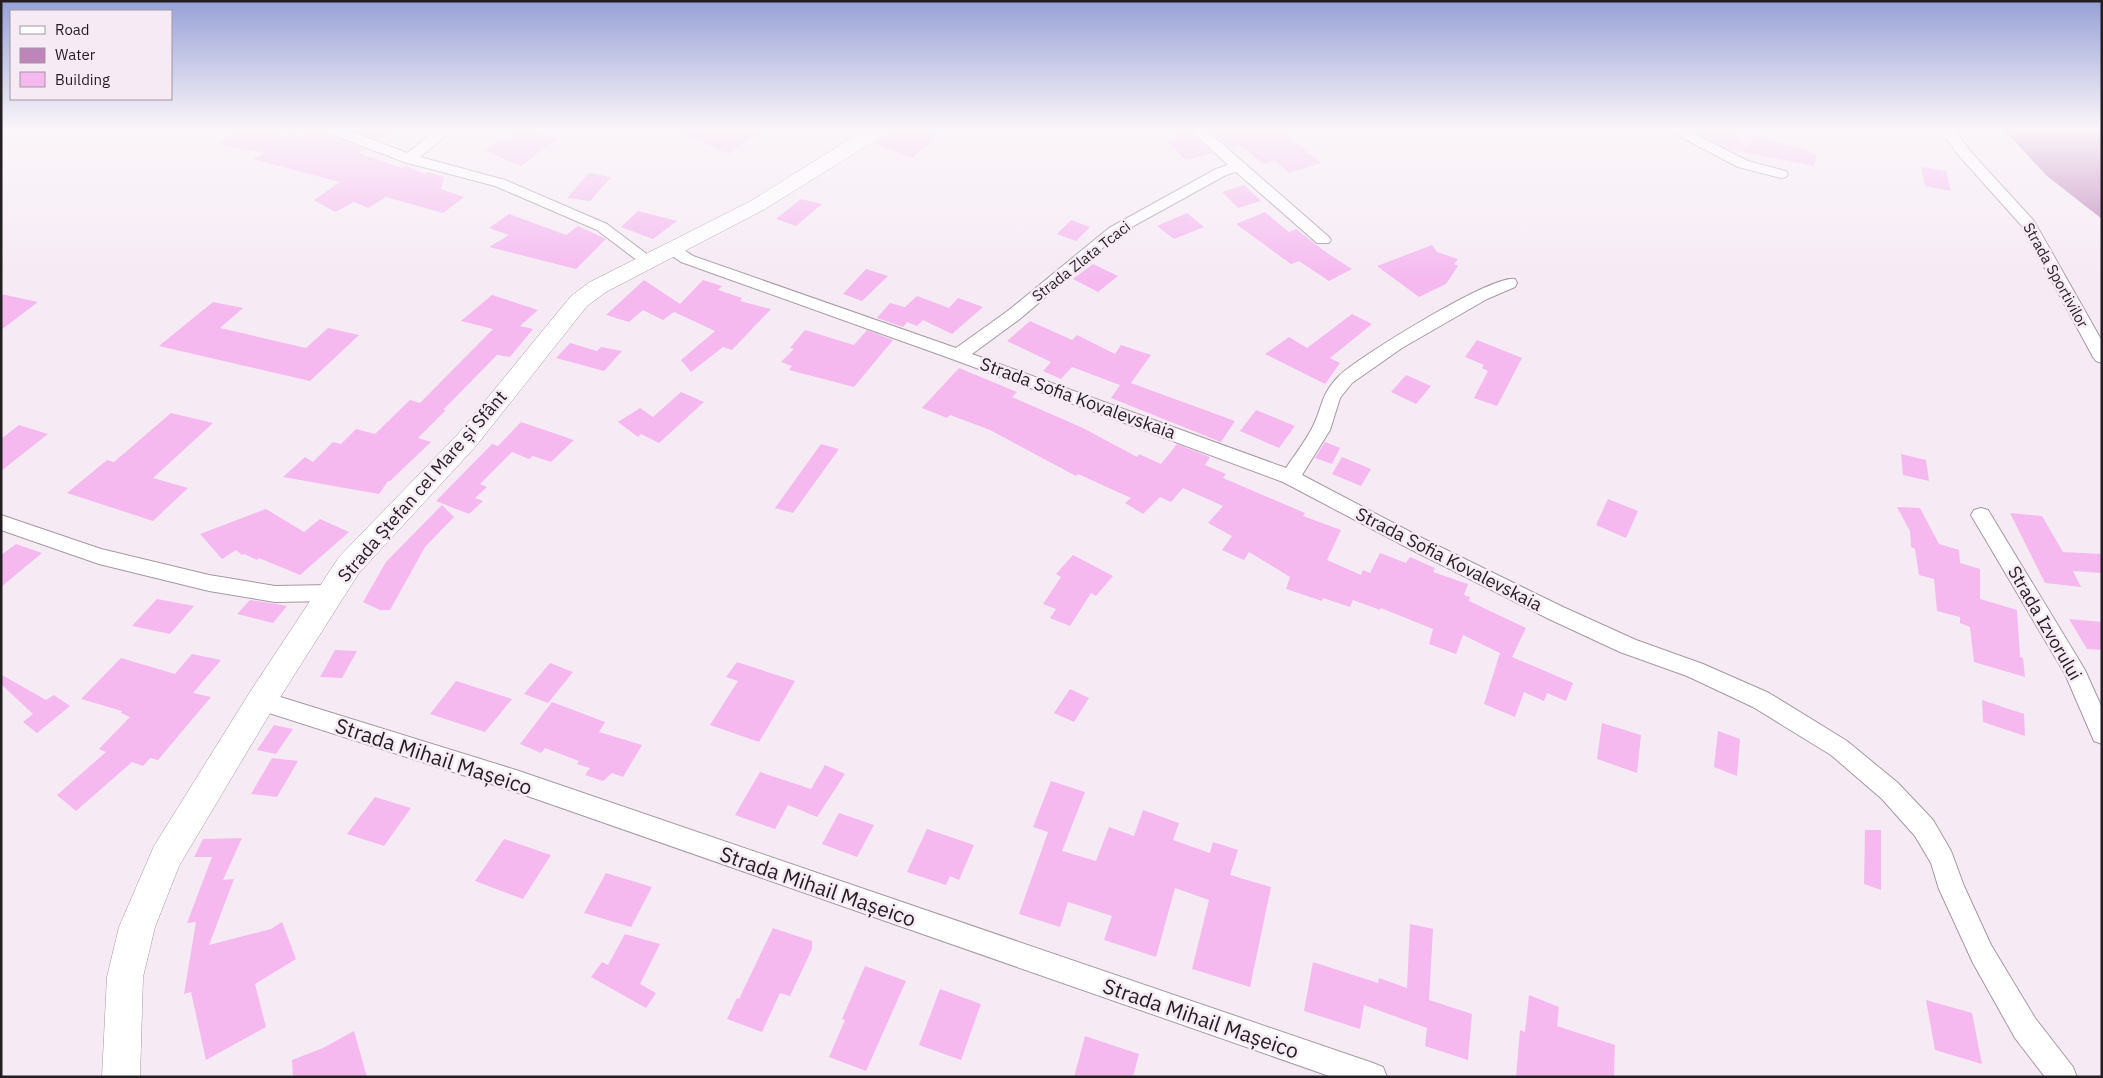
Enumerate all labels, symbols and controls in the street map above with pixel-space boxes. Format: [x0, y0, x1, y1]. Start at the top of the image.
legend [10, 10, 172, 100]
text: Road [55, 20, 90, 39]
text: Water [55, 45, 96, 64]
text: Building [55, 70, 110, 89]
street label: Strada Zlata Tcaci [1028, 217, 1134, 305]
street label: Strada Sportivilor [2019, 219, 2093, 331]
street label: Strada Sofia Kovalevskaia [977, 352, 1179, 444]
street label: Strada Ștefan cel Mare și Sfânt [332, 385, 512, 587]
street label: Strada Sofia Kovalevskaia [1352, 502, 1546, 616]
street label: Strada Izvorului [2003, 562, 2087, 684]
street label: Strada Mihail Mașeico [332, 711, 536, 801]
street label: Strada Mihail Mașeico [716, 839, 920, 933]
street label: Strada Mihail Mașeico [1099, 971, 1303, 1065]

